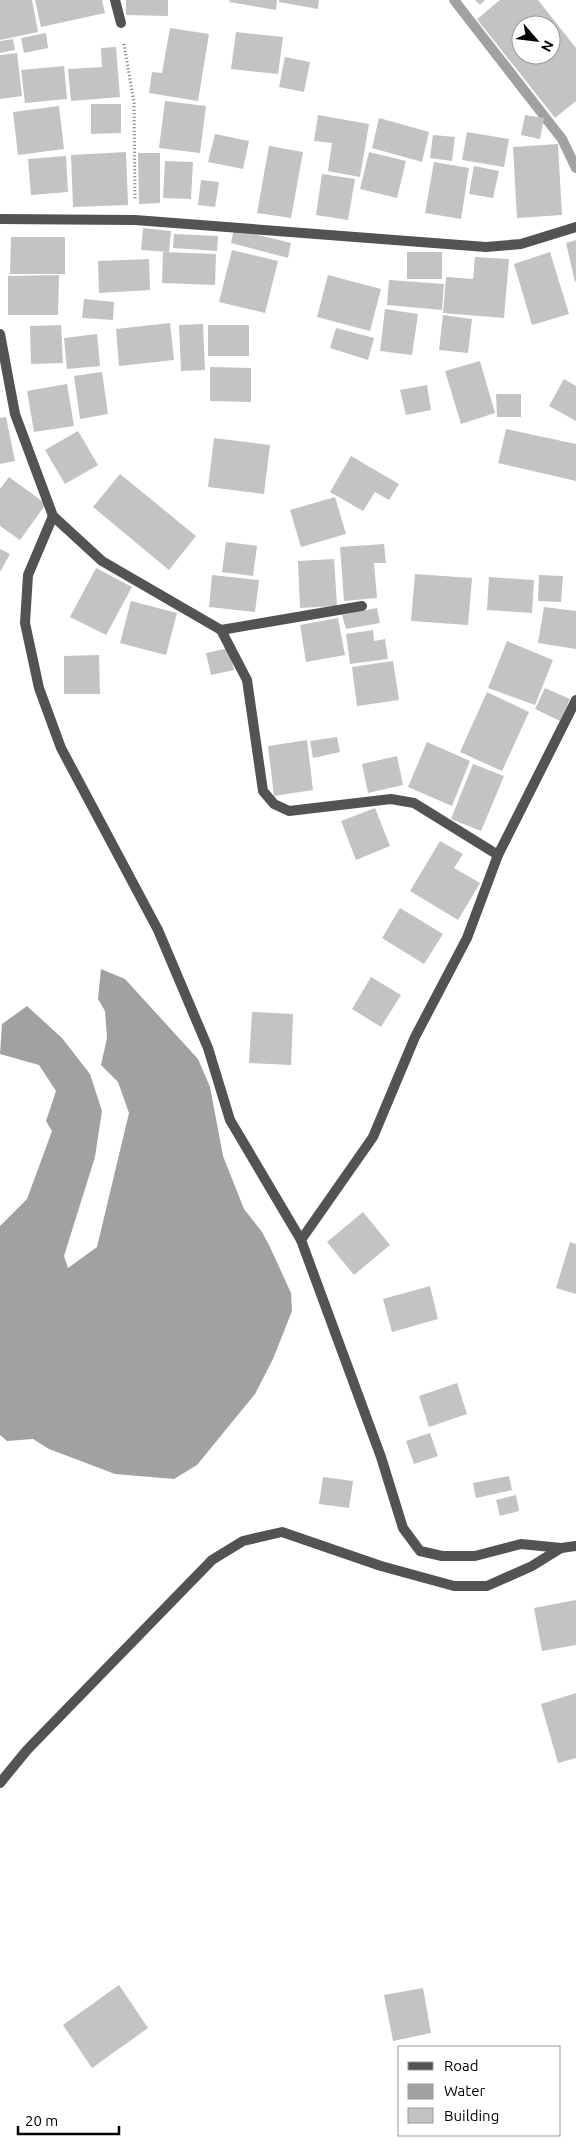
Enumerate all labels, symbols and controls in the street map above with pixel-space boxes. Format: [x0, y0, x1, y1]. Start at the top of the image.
north arrow [511, 15, 561, 65]
text: N [538, 38, 557, 54]
legend [398, 2046, 561, 2136]
text: Road [444, 2057, 479, 2074]
text: Water [444, 2082, 485, 2099]
scale bar [18, 2104, 119, 2136]
text: Building [444, 2107, 499, 2124]
text: 20 m [25, 2112, 58, 2129]

